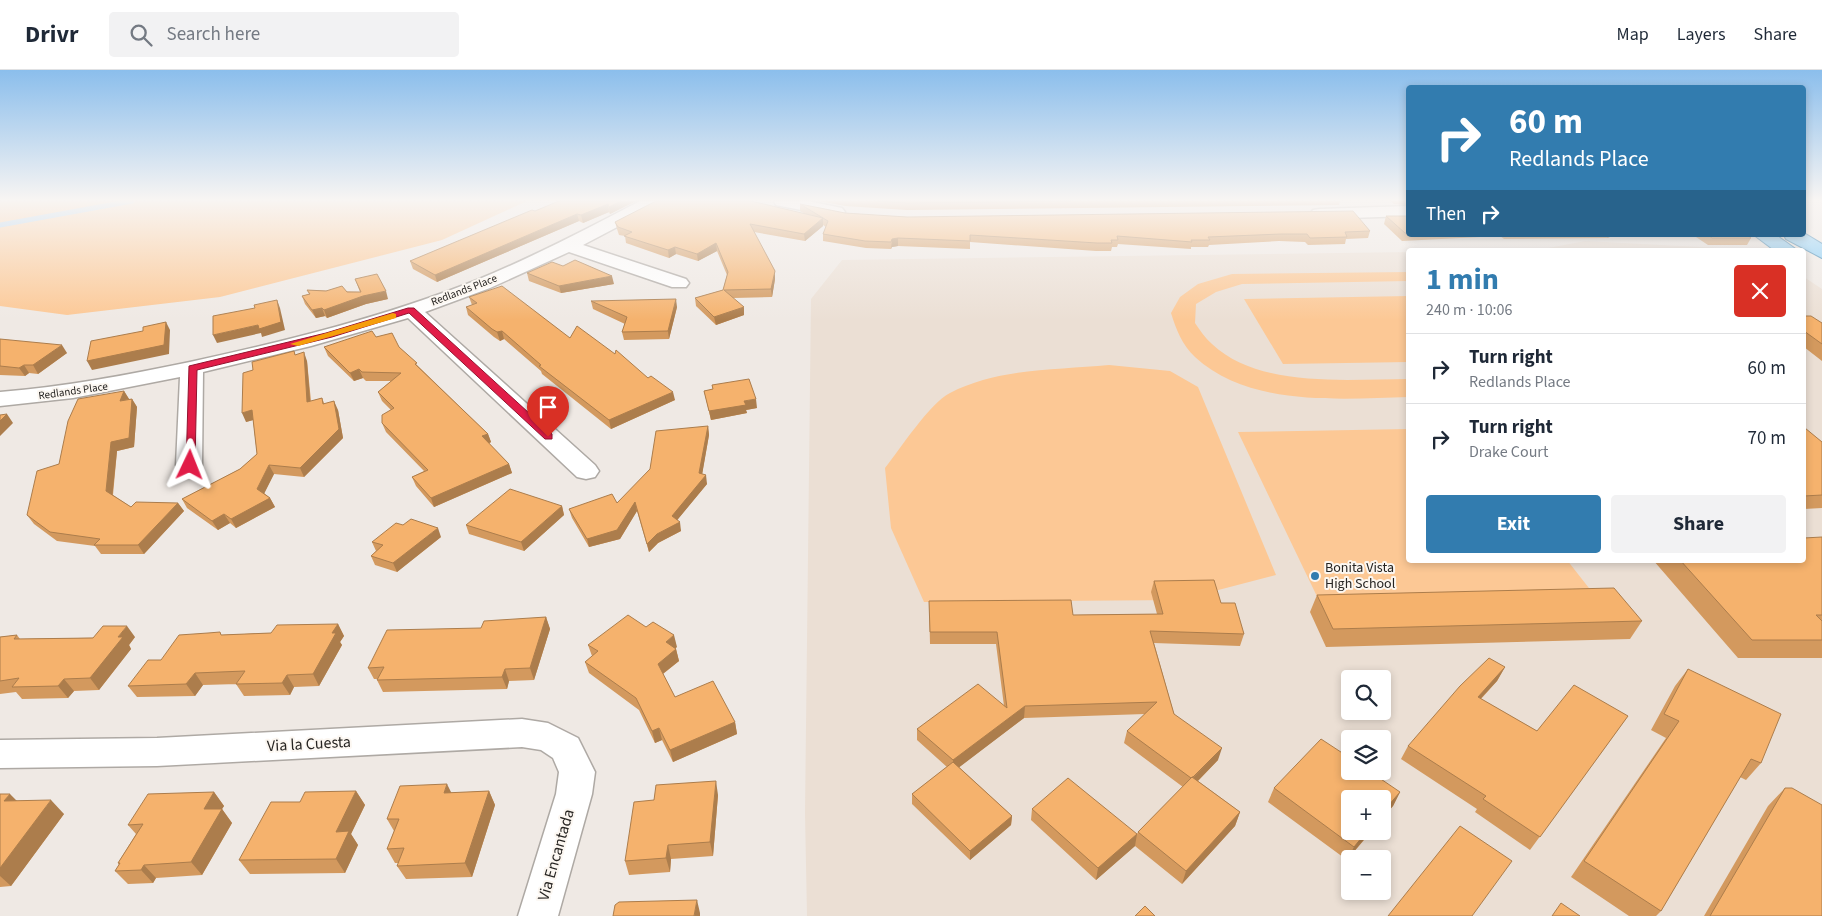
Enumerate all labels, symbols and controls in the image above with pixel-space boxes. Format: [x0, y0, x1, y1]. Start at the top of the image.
search box [109, 12, 459, 57]
text: Drivr [25, 17, 79, 52]
icon: search [127, 21, 155, 49]
text: Search here [167, 21, 260, 48]
text: Map [1617, 22, 1649, 47]
text: Layers [1677, 22, 1726, 47]
text: Share [1754, 22, 1797, 47]
text: 60 m [1509, 97, 1583, 147]
icon: right [1426, 105, 1491, 170]
text: Redlands Place [1509, 143, 1649, 175]
icon: right [1476, 200, 1504, 228]
text: Then [1426, 201, 1466, 228]
text: 1 min [1426, 258, 1499, 301]
button: close [1734, 265, 1786, 317]
street label: Redlands Place [429, 270, 500, 310]
text: 240 m · 10:06 [1426, 299, 1513, 321]
text: Turn right [1469, 344, 1553, 371]
icon: right [1426, 355, 1454, 383]
text: 60 m [1748, 355, 1786, 382]
text: Redlands Place [1469, 371, 1571, 393]
street label: Redlands Place [37, 379, 109, 403]
pin [527, 386, 569, 437]
icon: arrive [534, 393, 562, 421]
text: Turn right [1469, 414, 1553, 441]
icon: right [1426, 425, 1454, 453]
text: 70 m [1748, 425, 1786, 452]
position arrow [163, 438, 215, 490]
text: Drake Court [1469, 441, 1548, 463]
button: Exit [1426, 495, 1601, 553]
button: Share [1611, 495, 1786, 553]
place label: Bonita Vista High School [1325, 558, 1396, 594]
marker: Bonita Vista High School [1309, 570, 1321, 582]
map controls [1341, 670, 1391, 900]
button: search [1341, 670, 1391, 720]
button: layers [1341, 730, 1391, 780]
street label: Via la Cuesta [267, 731, 351, 757]
button: + [1341, 790, 1391, 840]
street label: Via Encantada [532, 806, 580, 904]
button: − [1341, 850, 1391, 900]

